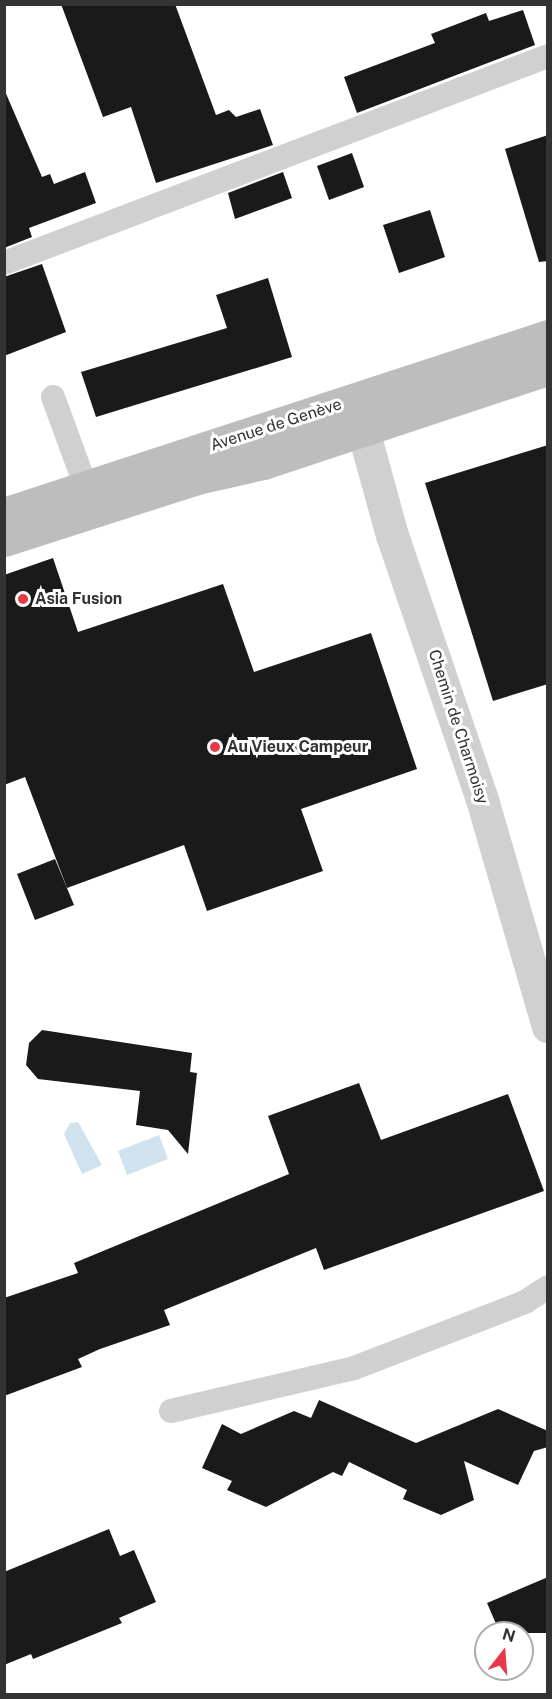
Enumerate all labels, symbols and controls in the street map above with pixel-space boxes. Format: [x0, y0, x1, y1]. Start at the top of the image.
street label: Avenue de Genève [208, 395, 344, 455]
place label: Asia Fusion [35, 589, 122, 609]
marker: Asia Fusion [16, 592, 30, 606]
street label: Chemin de Charmoisy [424, 647, 492, 807]
place label: Au Vieux Campeur [227, 737, 368, 757]
marker: Au Vieux Campeur [208, 740, 222, 754]
north arrow [474, 1621, 534, 1681]
text: N [500, 1624, 518, 1646]

